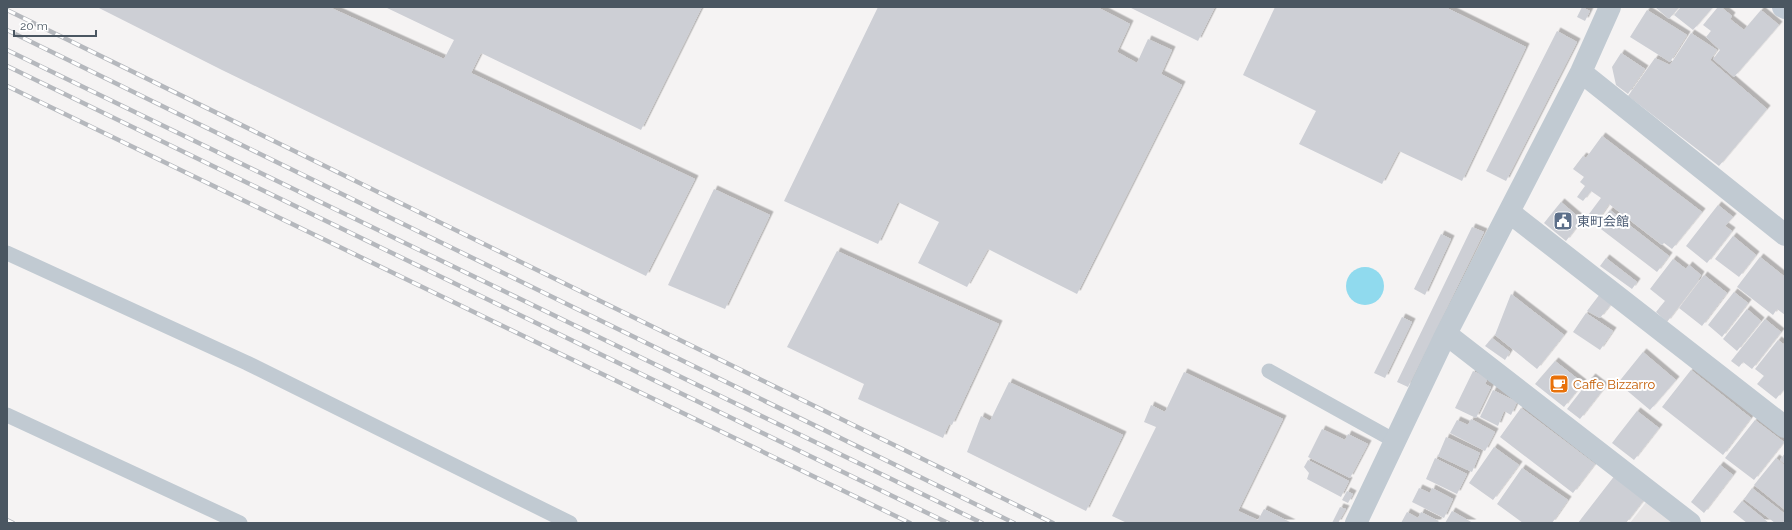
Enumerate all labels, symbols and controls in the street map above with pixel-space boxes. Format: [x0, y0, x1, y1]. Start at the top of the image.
scale bar [14, 12, 96, 38]
text: 20 m [20, 19, 48, 33]
public building icon: 東町会館 [1552, 210, 1574, 232]
place label: 東町会館 [1577, 214, 1629, 229]
cafe icon: Caffe Bizzarro [1548, 373, 1570, 395]
place label: Caffe Bizzarro [1573, 377, 1656, 392]

